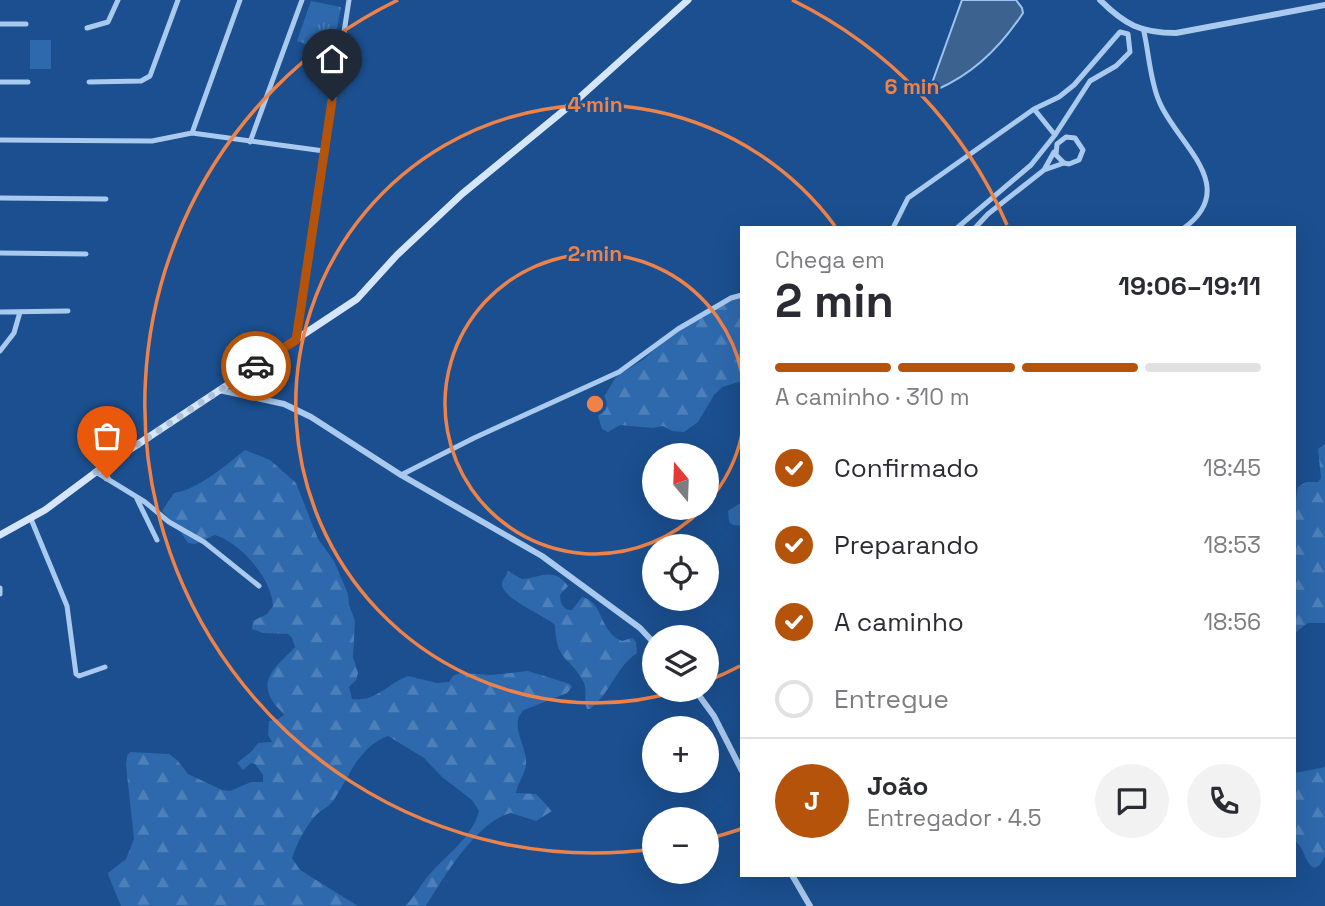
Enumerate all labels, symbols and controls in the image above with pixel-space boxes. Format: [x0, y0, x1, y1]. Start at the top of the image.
pin [302, 29, 362, 101]
icon: home [313, 40, 351, 78]
text: 6 min [885, 73, 939, 100]
text: 4 min [567, 91, 623, 118]
text: 2 min [568, 240, 622, 267]
text: Chega em [775, 245, 885, 275]
text: 19:06–19:11 [1118, 269, 1261, 303]
text: 2 min [775, 272, 894, 330]
courier [221, 331, 291, 401]
icon: car [237, 347, 275, 385]
text: A caminho · 310 m [775, 382, 970, 412]
centre of rings [583, 392, 607, 416]
pin [77, 406, 137, 478]
icon: bag [88, 417, 126, 455]
north arrow [642, 443, 719, 520]
map controls [642, 443, 719, 884]
icon: check [775, 449, 813, 487]
text: Confirmado [834, 451, 979, 485]
text: 18:45 [1203, 453, 1261, 483]
icon: check [775, 526, 813, 564]
text: Preparando [834, 528, 979, 562]
text: 18:53 [1204, 530, 1261, 560]
button: locate [642, 534, 719, 611]
icon: check [775, 603, 813, 641]
text: A caminho [834, 605, 964, 639]
text: 18:56 [1203, 607, 1261, 637]
button: layers [642, 625, 719, 702]
text: Entregue [834, 682, 949, 716]
button: + [642, 716, 719, 793]
button: chat [1095, 764, 1169, 838]
button: phone [1187, 764, 1261, 838]
text: João [867, 769, 928, 803]
text: J [804, 784, 820, 818]
text: Entregador · 4.5 [867, 803, 1042, 833]
button: − [642, 807, 719, 884]

